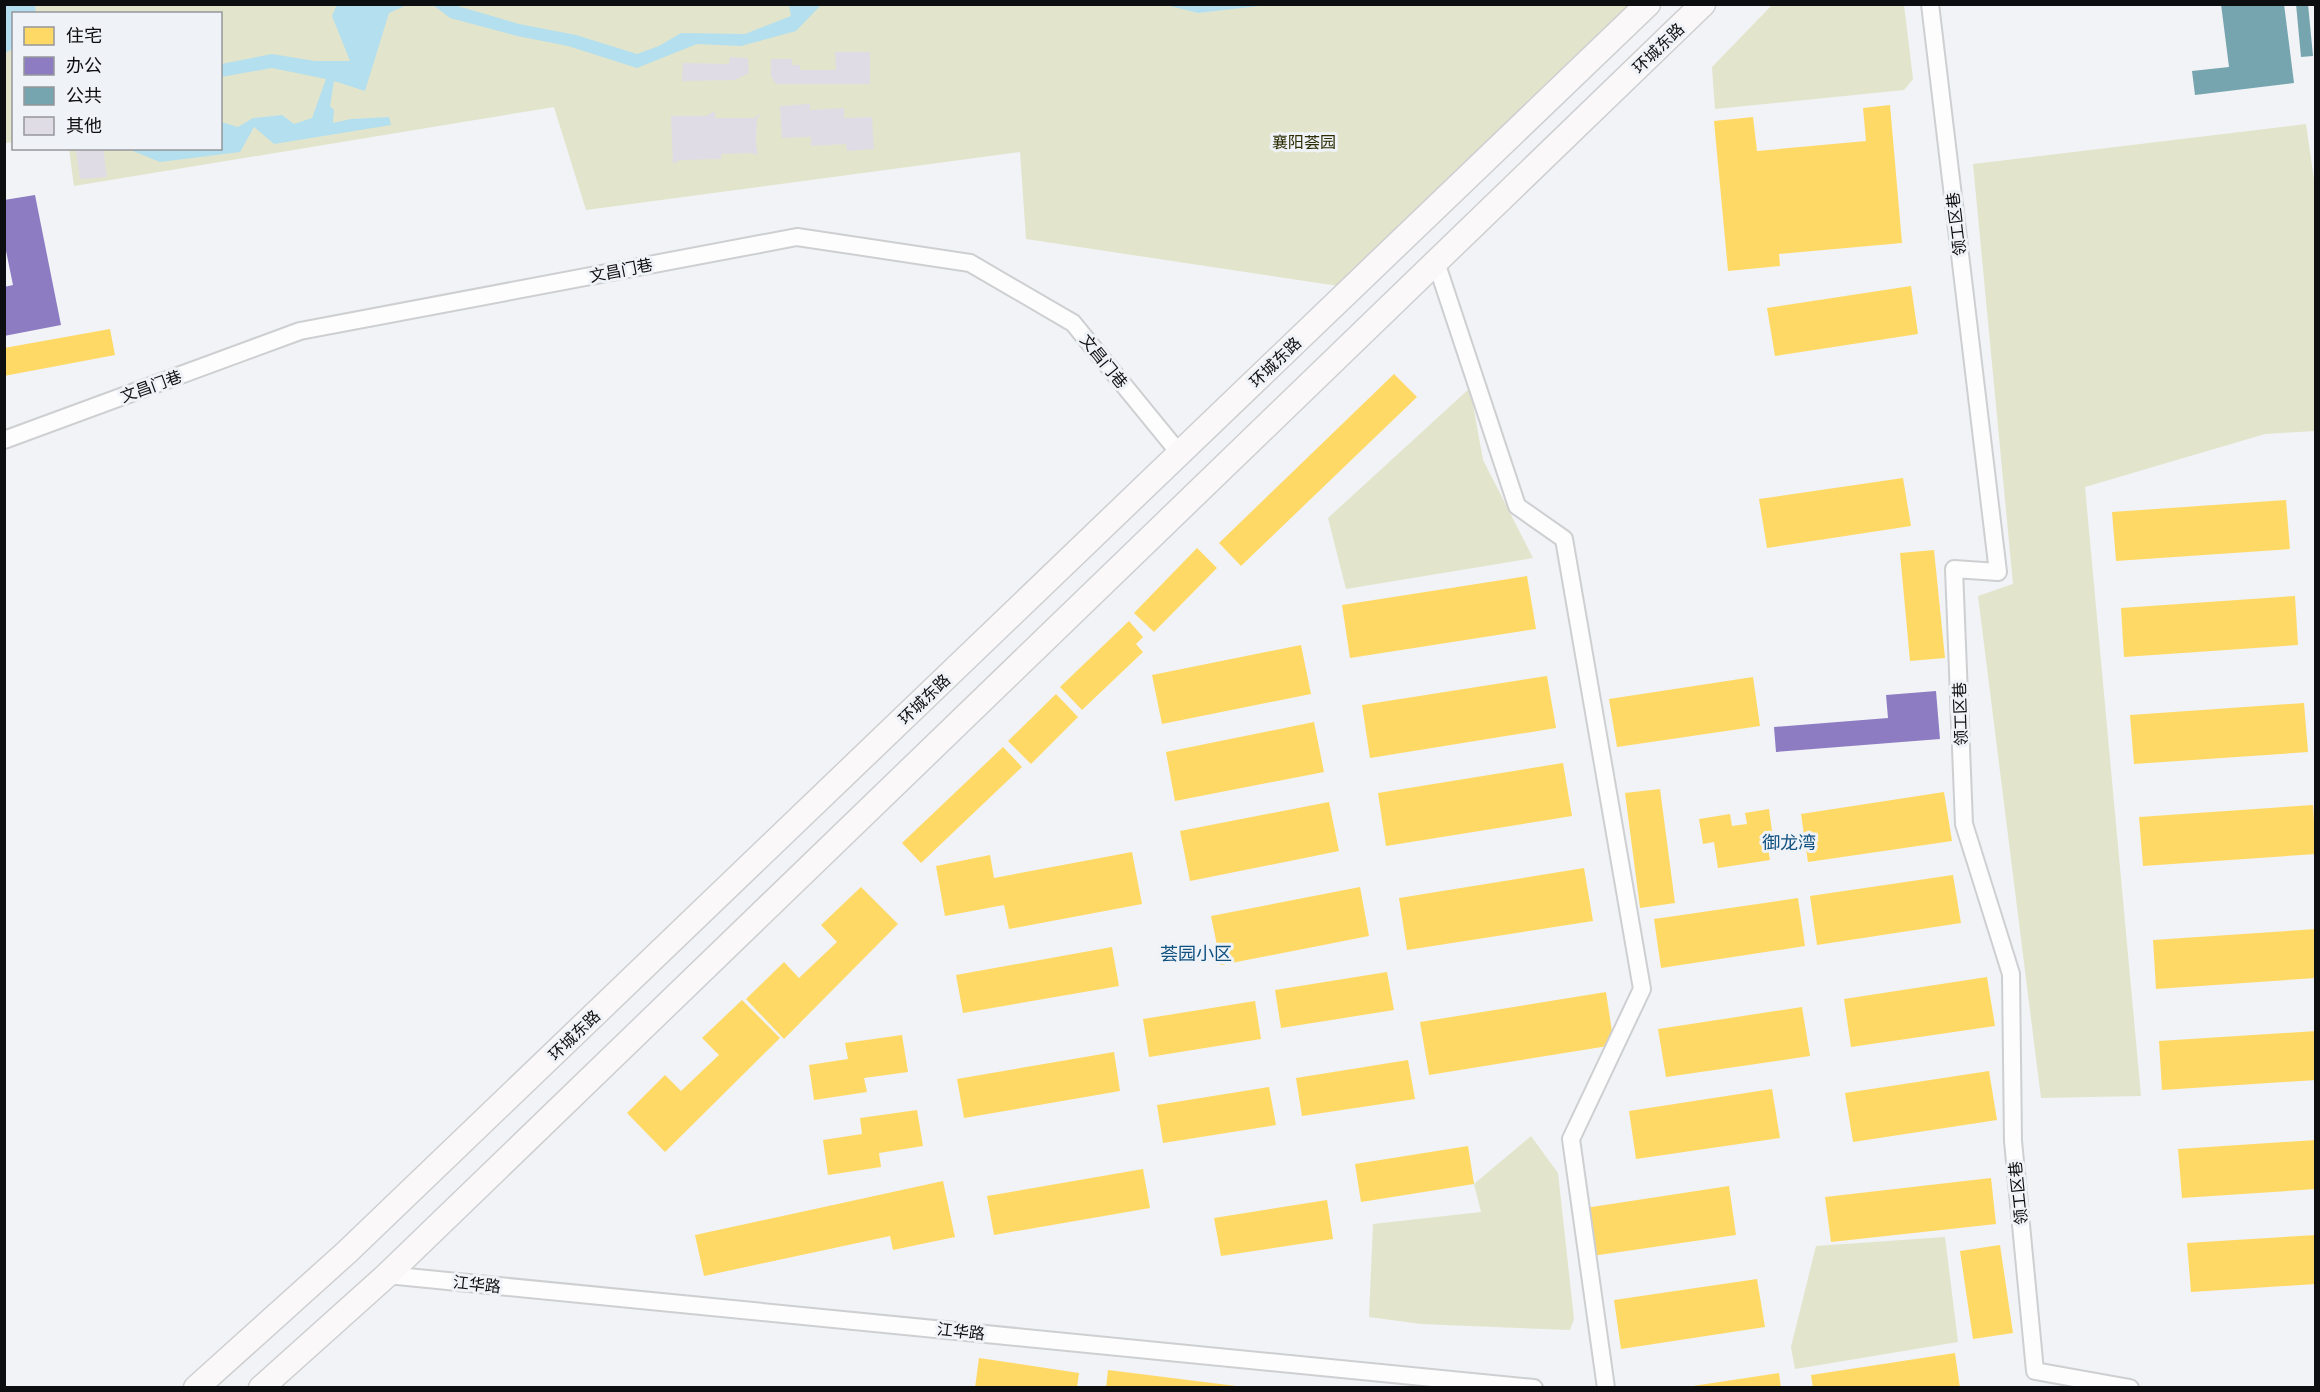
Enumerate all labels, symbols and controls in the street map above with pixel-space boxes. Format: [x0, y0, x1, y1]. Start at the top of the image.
legend [12, 12, 222, 150]
street label: 环城东路 [1628, 19, 1687, 77]
text: 住宅 [66, 24, 102, 46]
text: 办公 [66, 54, 102, 76]
text: 公共 [66, 84, 102, 106]
text: 其他 [66, 114, 102, 136]
park label: 襄阳荟园 [1272, 132, 1336, 151]
street label: 领工区巷 [1942, 191, 1969, 257]
street label: 文昌门巷 [588, 254, 654, 285]
street label: 文昌门巷 [1077, 330, 1132, 392]
street label: 环城东路 [1245, 333, 1304, 391]
street label: 文昌门巷 [118, 366, 184, 405]
street label: 环城东路 [894, 670, 953, 728]
street label: 领工区巷 [1949, 682, 1970, 746]
district label: 御龙湾 [1762, 831, 1816, 853]
district label: 荟园小区 [1160, 942, 1232, 964]
street label: 环城东路 [544, 1006, 603, 1064]
street label: 领工区巷 [2005, 1160, 2030, 1226]
street label: 江华路 [452, 1272, 502, 1295]
street label: 江华路 [936, 1319, 986, 1342]

